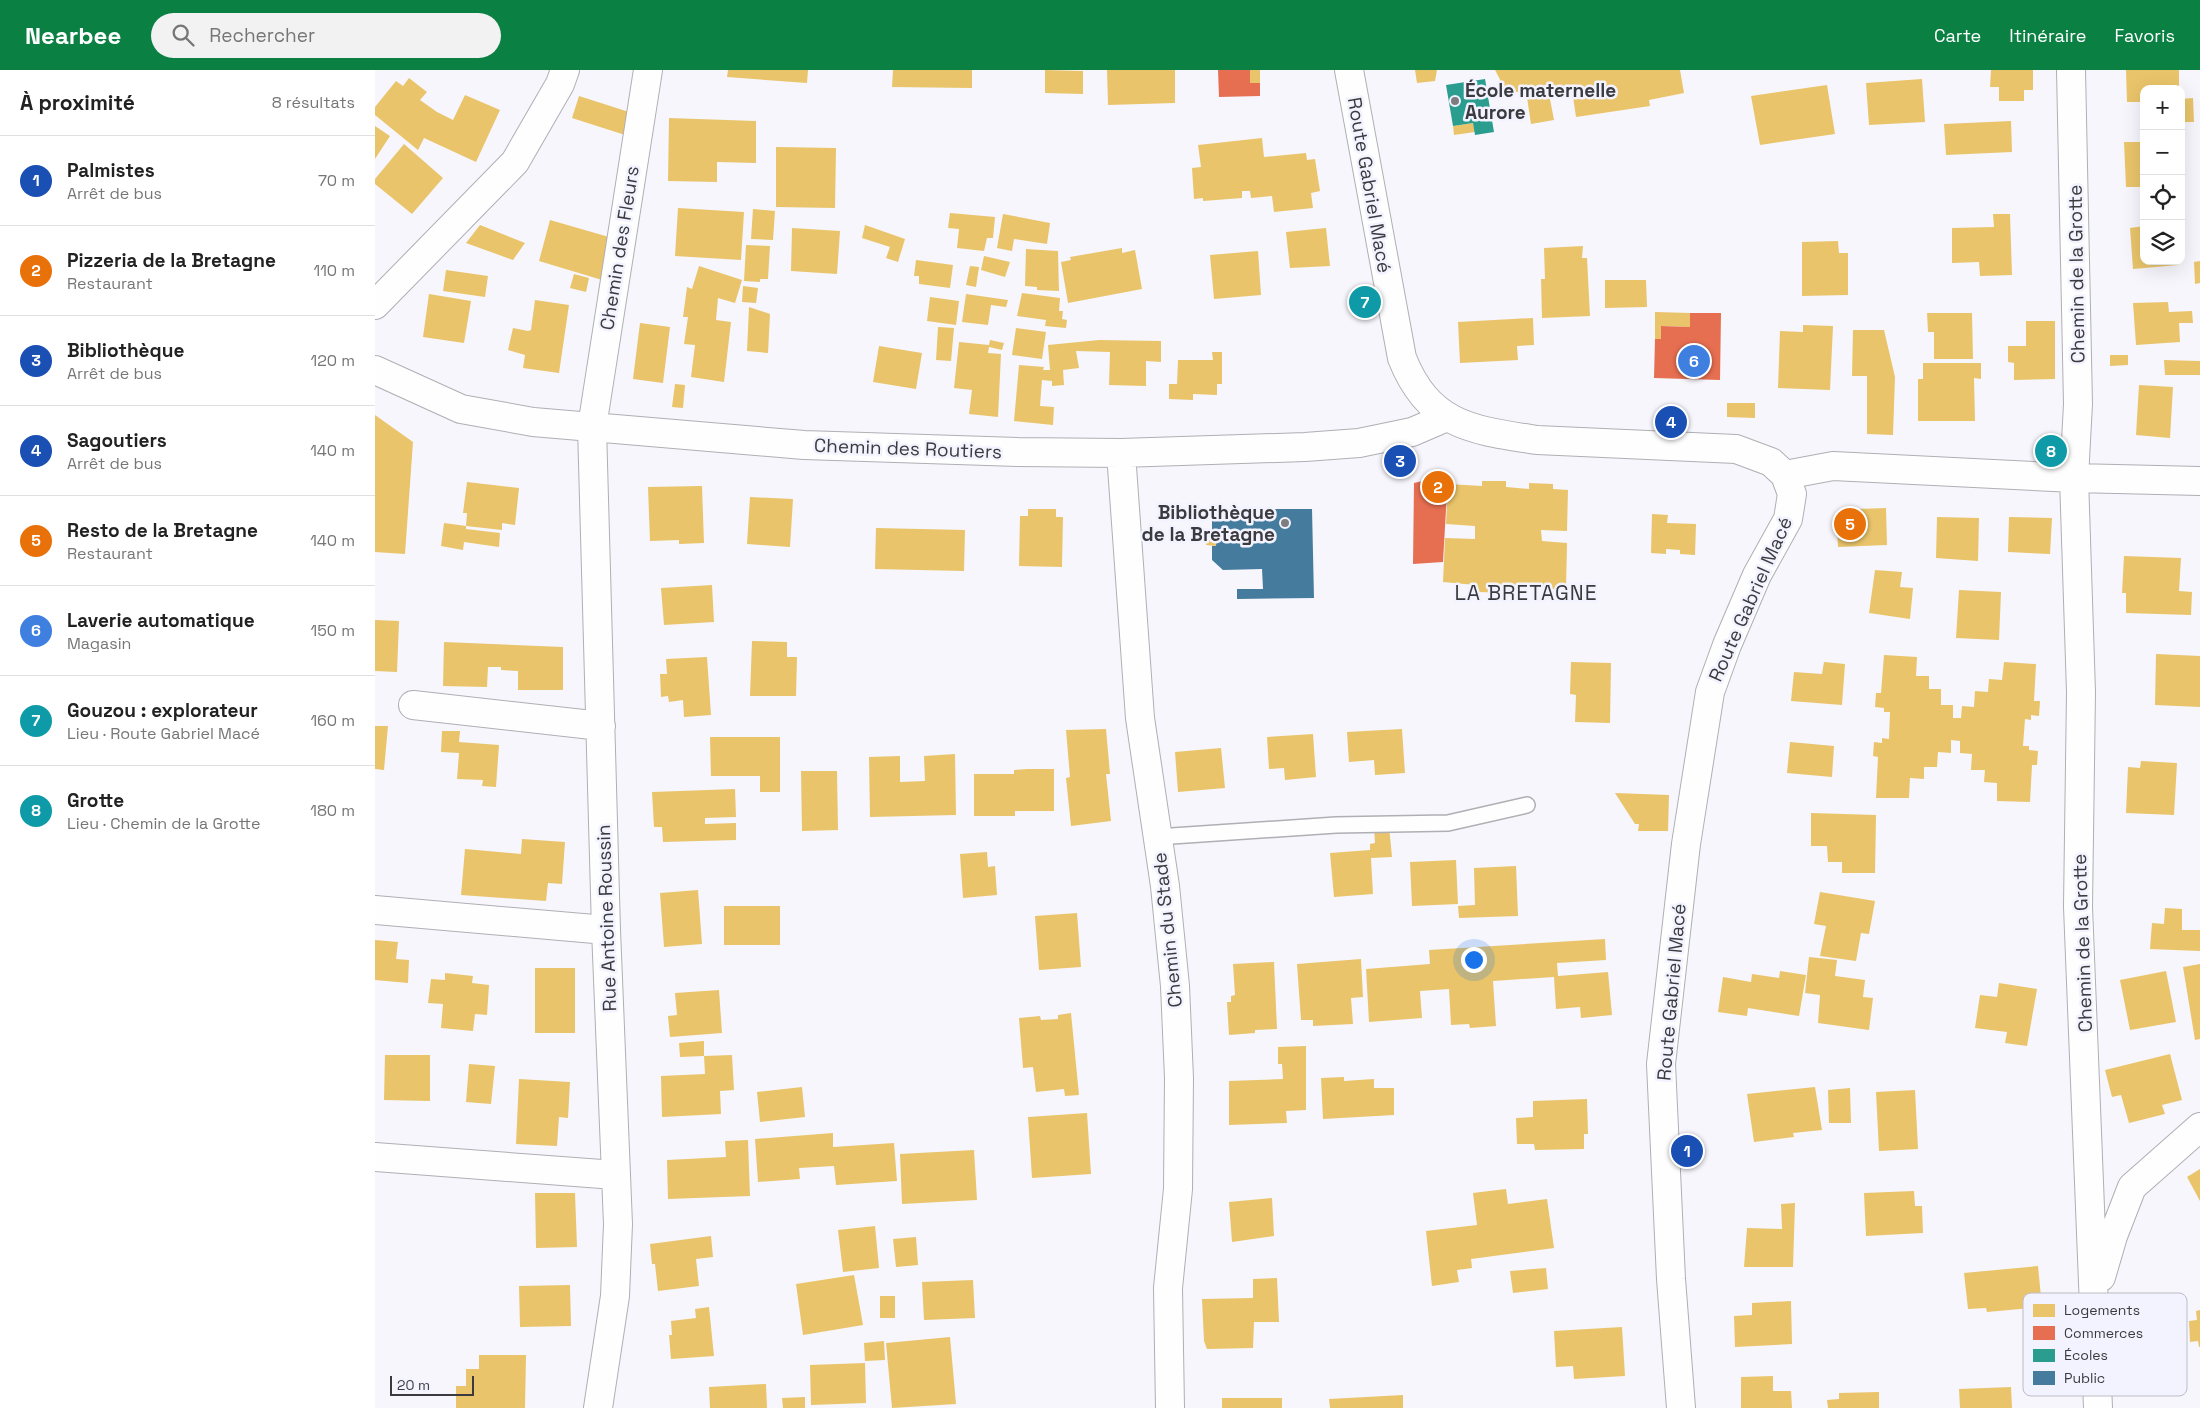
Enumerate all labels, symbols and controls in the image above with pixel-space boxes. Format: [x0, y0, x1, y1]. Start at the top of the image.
search box [151, 13, 501, 58]
text: Nearbee [25, 20, 121, 51]
icon: search [169, 21, 197, 49]
text: Rechercher [209, 23, 315, 48]
text: Carte [1934, 24, 1981, 47]
text: Itinéraire [2009, 24, 2086, 47]
text: Favoris [2114, 24, 2175, 47]
place label: École maternelle Aurore [1465, 78, 1616, 125]
map controls [2140, 85, 2185, 265]
button: + [2140, 85, 2185, 130]
text: À proximité [20, 89, 135, 116]
text: 8 résultats [272, 92, 355, 113]
street label: Route Gabriel Macé [1342, 95, 1397, 275]
marker: École maternelle Aurore [1449, 95, 1461, 107]
button: − [2140, 130, 2185, 175]
text: Palmistes [67, 158, 155, 183]
street label: Chemin des Fleurs [594, 164, 645, 332]
text: 1 [32, 170, 40, 191]
text: 70 m [318, 170, 355, 191]
button: locate [2140, 175, 2185, 220]
text: Arrêt de bus [67, 183, 162, 204]
street label: Chemin de la Grotte [2062, 184, 2091, 364]
button: layers [2140, 220, 2185, 265]
text: Pizzeria de la Bretagne [67, 248, 276, 273]
text: 2 [31, 260, 41, 281]
text: 110 m [313, 260, 355, 281]
text: Restaurant [67, 273, 153, 294]
pin: 7 [1349, 283, 1381, 321]
text: Bibliothèque [67, 338, 184, 363]
pin: 6 [1678, 342, 1710, 380]
text: 3 [31, 350, 41, 371]
text: 120 m [311, 350, 355, 371]
text: Arrêt de bus [67, 363, 162, 384]
pin: 4 [1655, 403, 1687, 441]
text: Sagoutiers [67, 428, 167, 453]
pin: 8 [2035, 432, 2067, 470]
street label: Chemin des Routiers [814, 433, 1002, 464]
text: 4 [31, 440, 41, 461]
text: 140 m [310, 440, 355, 461]
pin: 3 [1384, 442, 1416, 480]
text: Arrêt de bus [67, 453, 162, 474]
pin: 2 [1422, 468, 1454, 506]
place label: Bibliothèque de la Bretagne [1142, 500, 1275, 547]
pin: 5 [1834, 505, 1866, 543]
street label: Route Gabriel Macé [1703, 513, 1798, 686]
marker: Bibliothèque de la Bretagne [1279, 517, 1291, 529]
text: Resto de la Bretagne [67, 518, 258, 543]
text: 5 [31, 530, 41, 551]
text: 140 m [310, 530, 355, 551]
text: Restaurant [67, 543, 153, 564]
district label: LA BRETAGNE [1454, 579, 1598, 606]
text: Laverie automatique [67, 608, 255, 633]
text: 6 [31, 620, 41, 641]
text: 150 m [311, 620, 355, 641]
text: Magasin [67, 633, 131, 654]
text: Gouzou : explorateur [67, 698, 258, 723]
text: 7 [32, 710, 40, 731]
text: 160 m [310, 710, 355, 731]
text: Lieu · Route Gabriel Macé [67, 723, 260, 744]
text: Grotte [67, 788, 124, 813]
text: 8 [31, 800, 41, 821]
text: 180 m [310, 800, 355, 821]
text: Lieu · Chemin de la Grotte [67, 813, 261, 834]
street label: Rue Antoine Roussin [591, 824, 622, 1012]
street label: Chemin du Stade [1147, 851, 1188, 1009]
street label: Chemin de la Grotte [2067, 853, 2098, 1033]
street label: Route Gabriel Macé [1651, 902, 1692, 1082]
your location [1461, 947, 1487, 973]
pin: 1 [1671, 1132, 1703, 1170]
legend [2023, 1293, 2187, 1396]
text: Logements [2064, 1301, 2140, 1319]
text: Commerces [2064, 1324, 2143, 1342]
text: Écoles [2064, 1346, 2108, 1364]
text: Public [2064, 1369, 2105, 1387]
scale bar [390, 1373, 474, 1396]
text: 20 m [397, 1376, 430, 1394]

